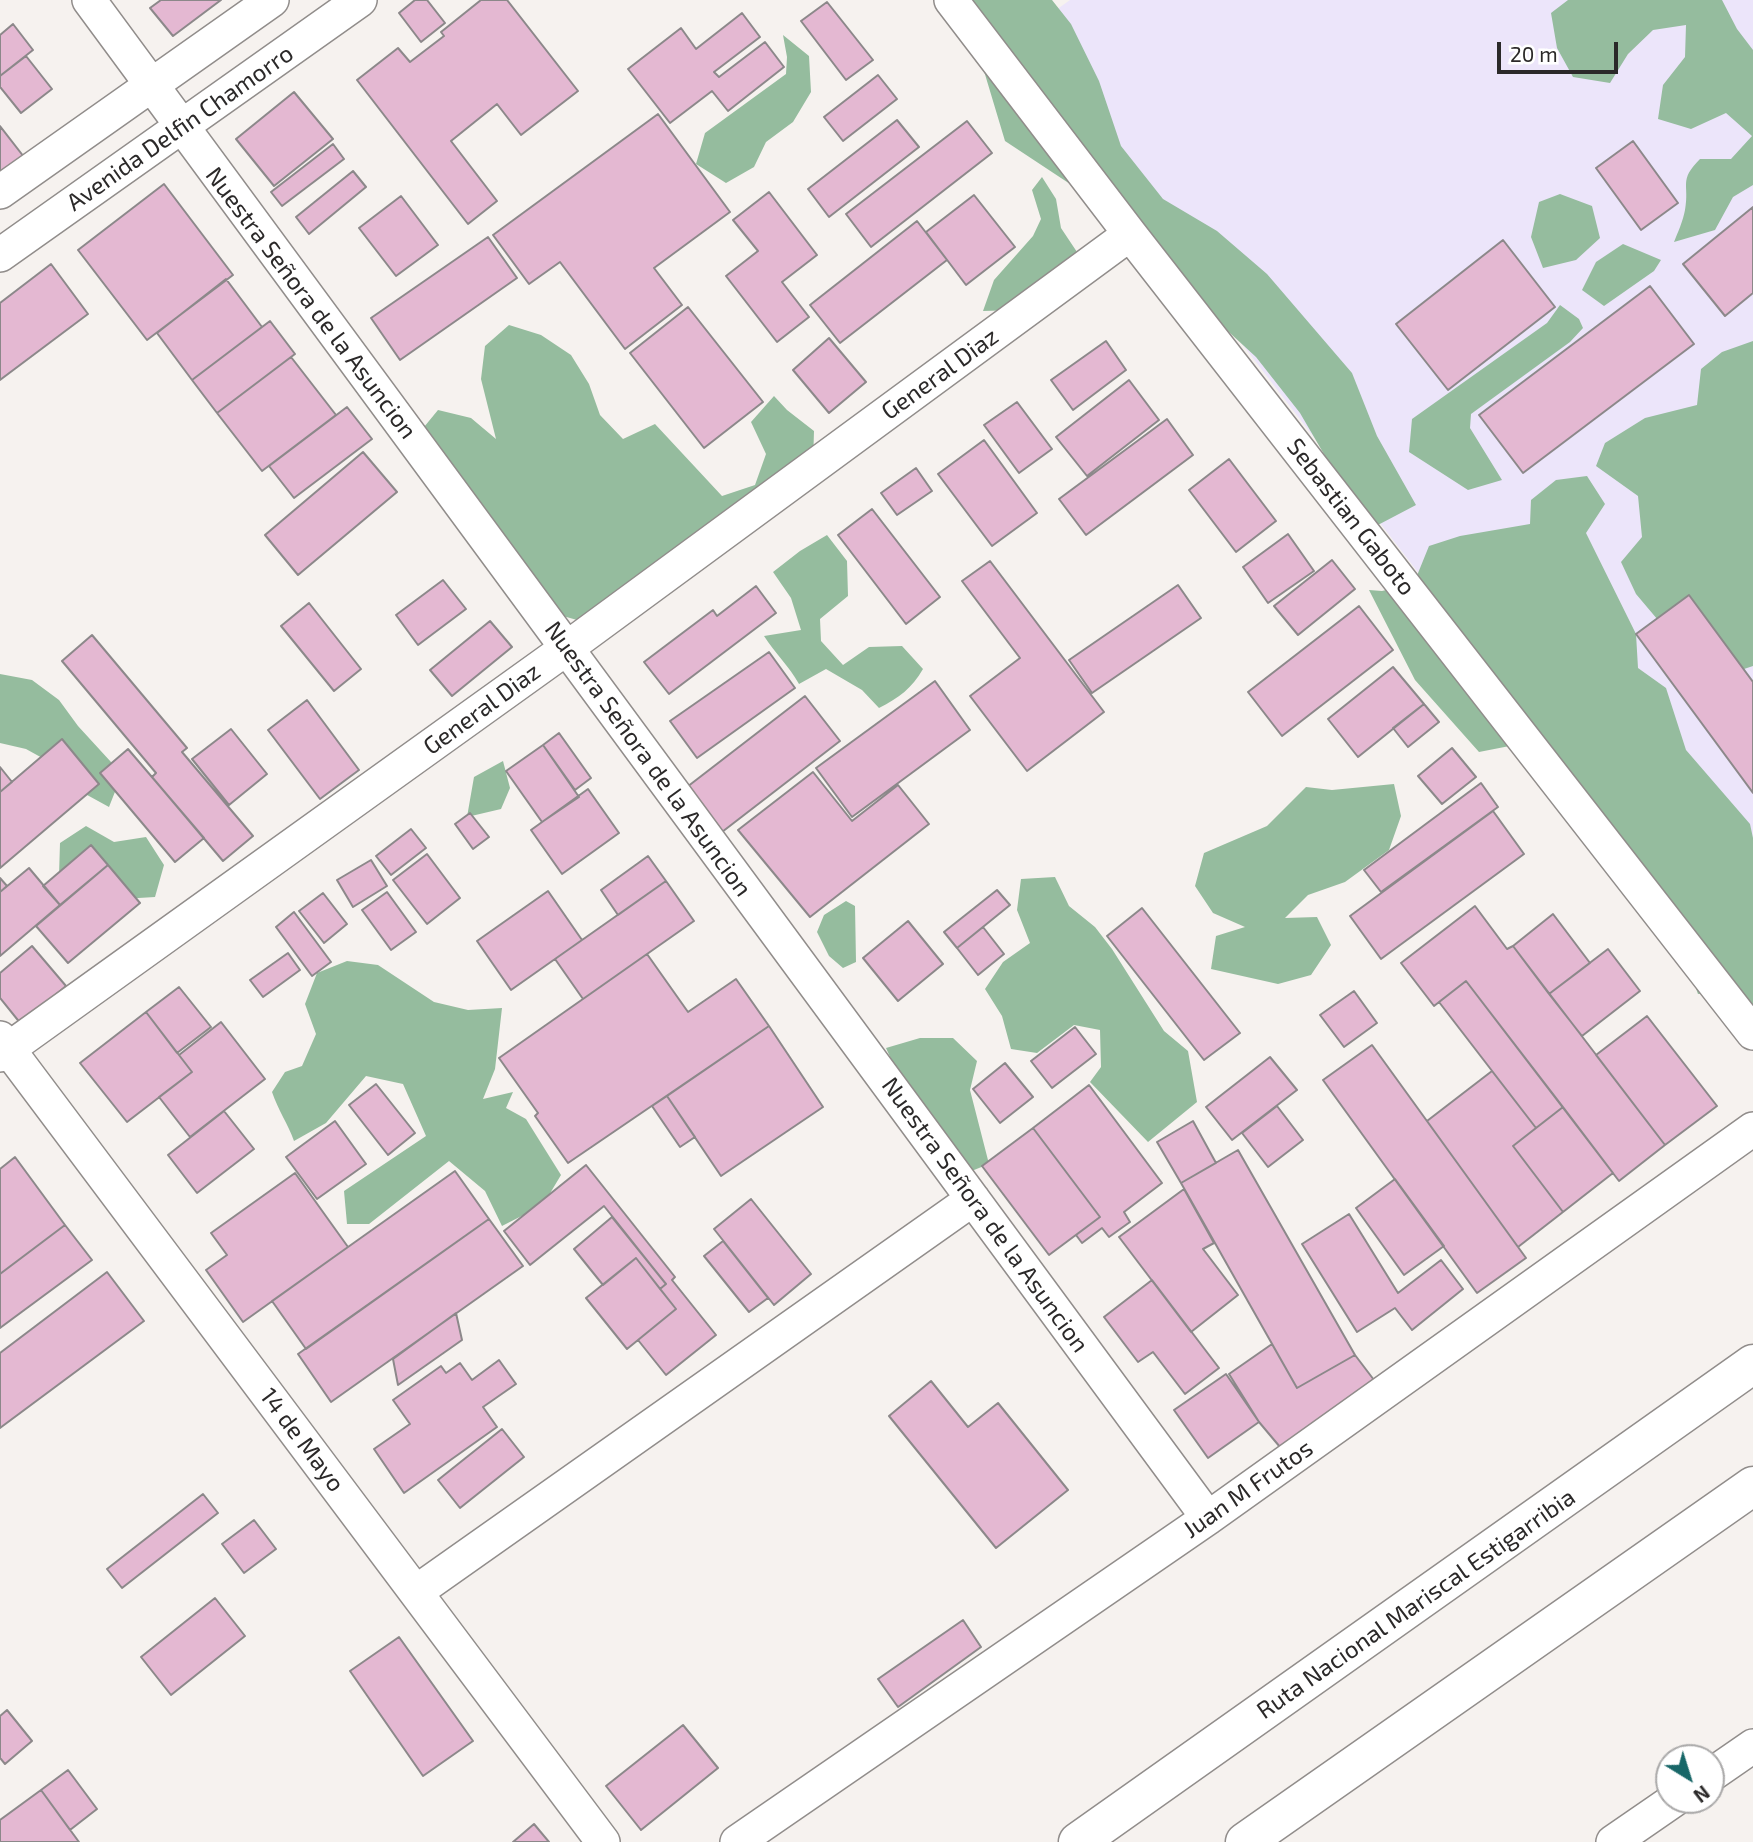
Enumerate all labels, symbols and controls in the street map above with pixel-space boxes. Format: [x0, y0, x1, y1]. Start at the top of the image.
scale bar [1501, 28, 1622, 72]
street label: Avenida Delfin Chamorro [61, 39, 299, 217]
text: 20 m [1510, 41, 1558, 66]
street label: Nuestra Señora de la Asuncion [199, 161, 423, 445]
street label: General Diaz [876, 322, 1004, 426]
street label: Sebastian Gaboto [1281, 433, 1421, 601]
street label: Nuestra Señora de la Asuncion [539, 616, 757, 902]
street label: General Diaz [418, 657, 546, 761]
street label: Nuestra Señora de la Asuncion [876, 1072, 1094, 1358]
street label: 14 de Mayo [254, 1383, 350, 1497]
street label: Juan M Frutos [1178, 1434, 1318, 1544]
street label: Ruta Nacional Mariscal Estigarribia [1251, 1483, 1581, 1725]
north arrow [1655, 1744, 1725, 1814]
text: N [1690, 1781, 1714, 1808]

